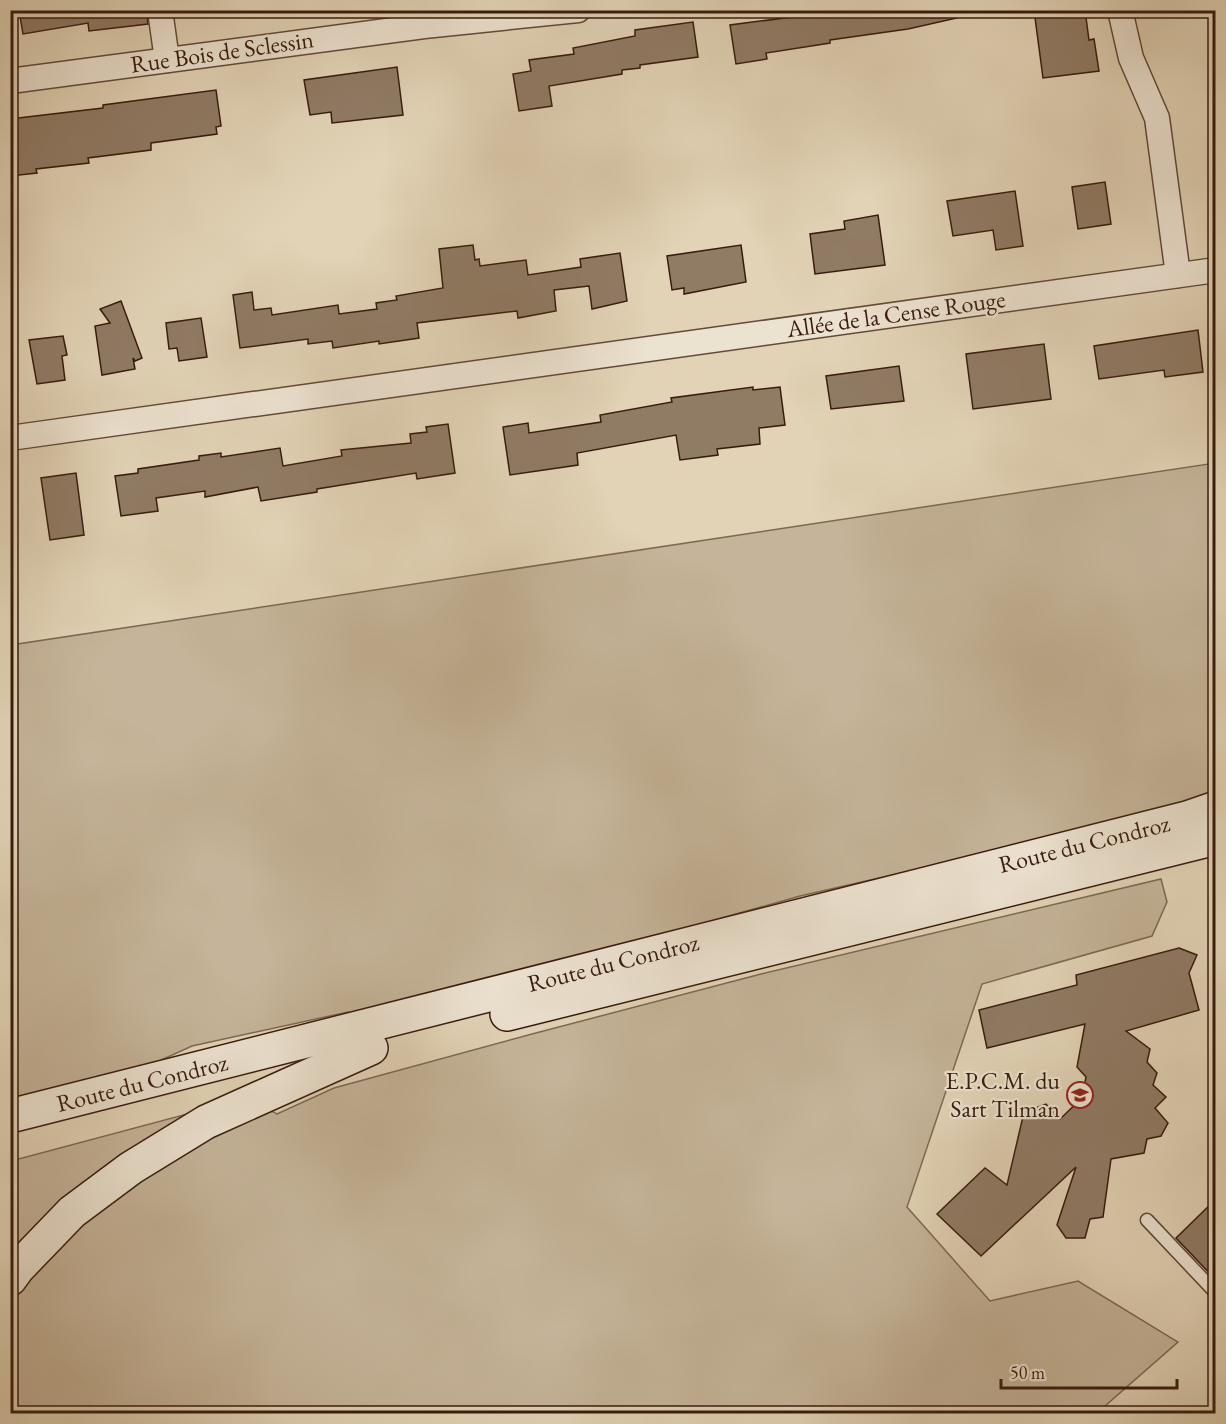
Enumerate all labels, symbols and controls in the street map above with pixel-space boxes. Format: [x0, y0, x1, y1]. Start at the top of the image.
street label: Rue Bois de Sclessin [128, 23, 316, 80]
street label: Allée de la Cense Rouge [784, 283, 1007, 344]
street label: Route du Condroz [995, 807, 1173, 880]
street label: Route du Condroz [524, 926, 702, 999]
street label: Route du Condroz [53, 1046, 231, 1119]
place label: E.P.C.M. du Sart Tilman [945, 1065, 1060, 1124]
school or university icon: E.P.C.M. du Sart Tilman [1065, 1080, 1095, 1110]
scale bar [1001, 1352, 1176, 1390]
text: 50 m [1010, 1361, 1045, 1384]

